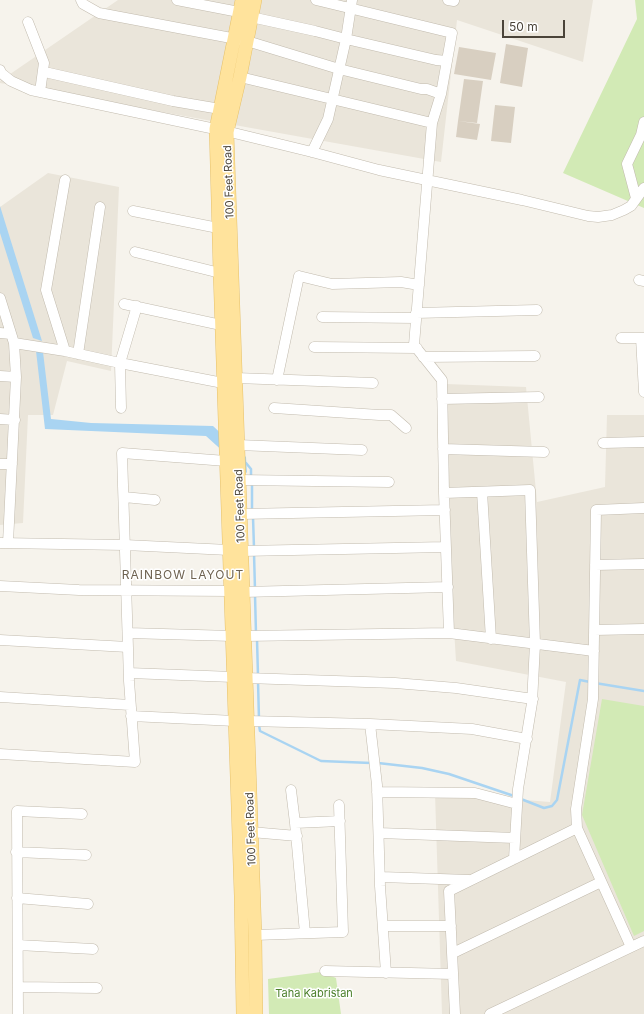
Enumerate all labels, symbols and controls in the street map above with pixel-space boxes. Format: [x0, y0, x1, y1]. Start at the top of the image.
scale bar [504, 12, 567, 38]
text: 50 m [509, 19, 538, 34]
street label: 100 Feet Road [221, 145, 237, 219]
street label: 100 Feet Road [232, 469, 248, 543]
district label: RAINBOW LAYOUT [122, 568, 244, 582]
street label: 100 Feet Road [243, 792, 259, 866]
park label: Taha Kabristan [275, 987, 353, 1001]

